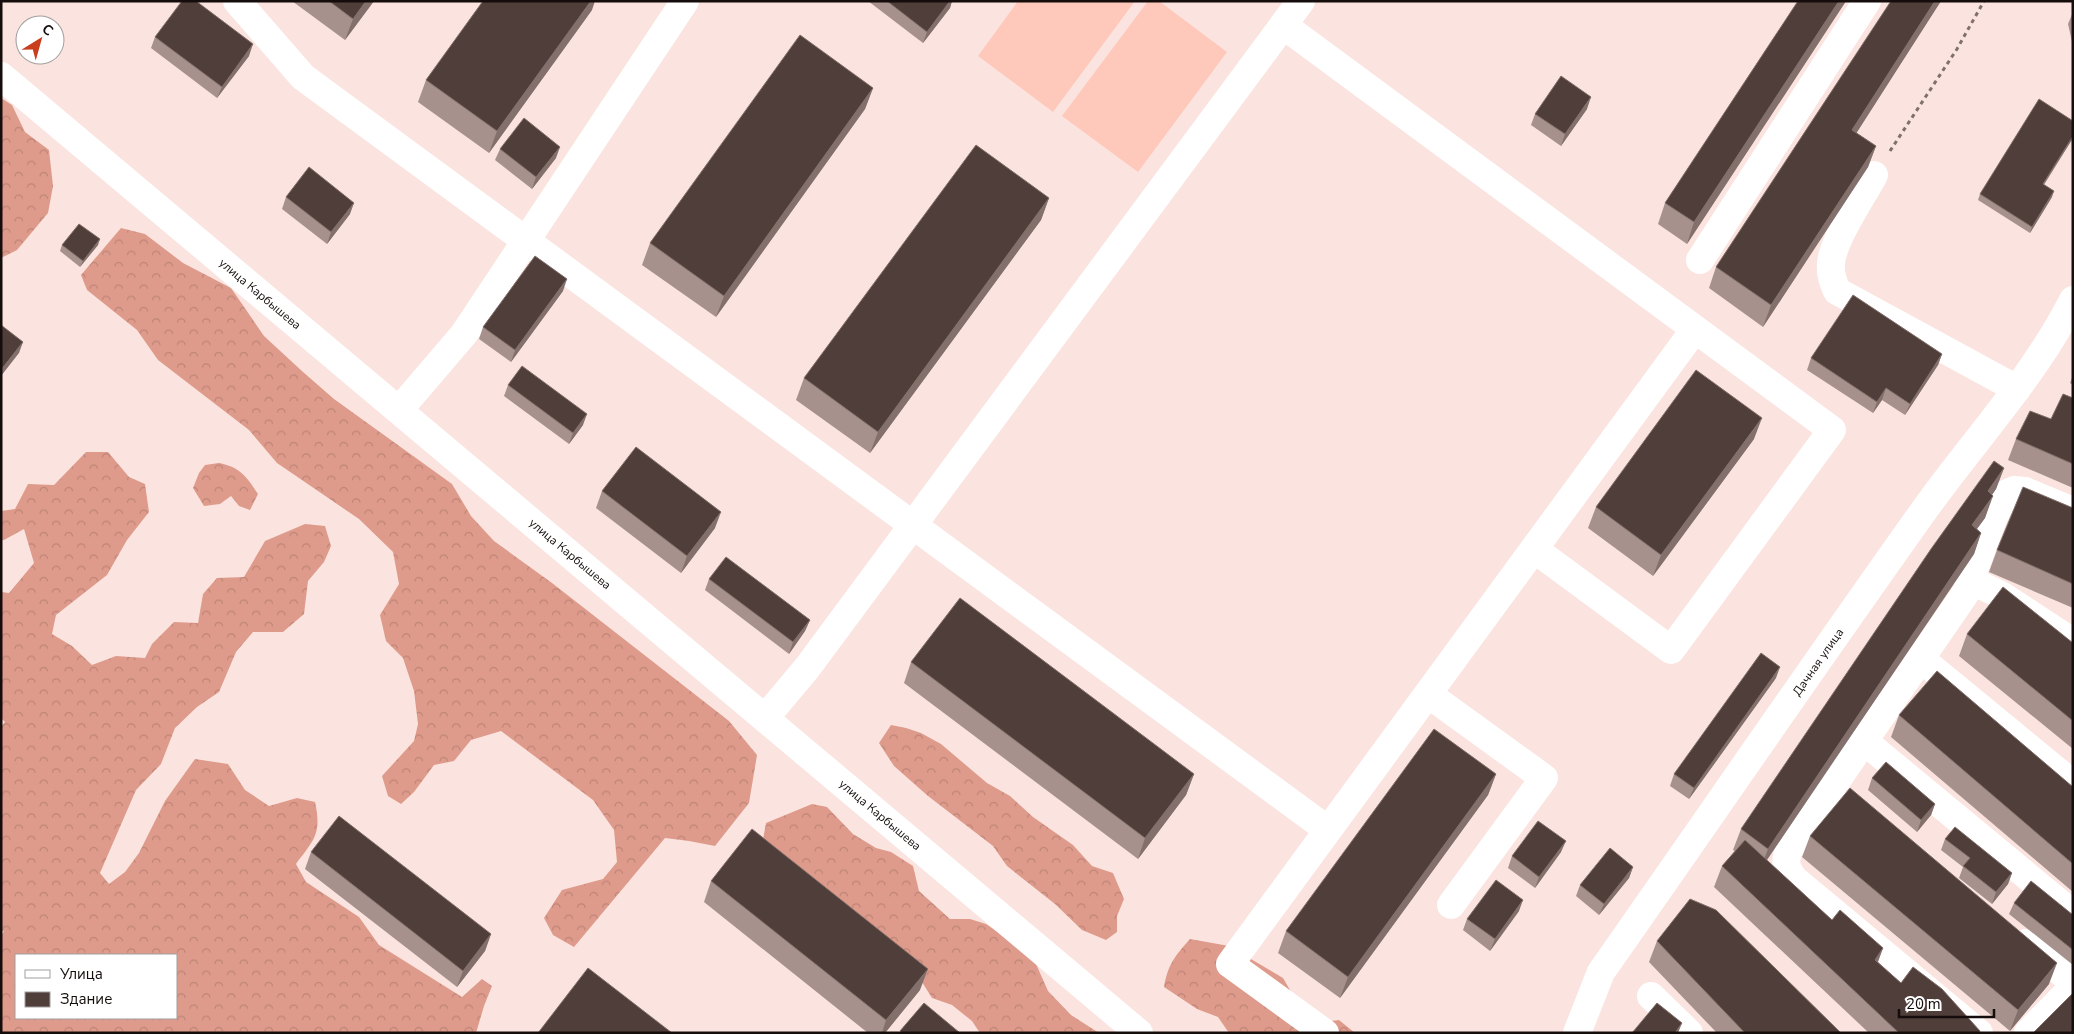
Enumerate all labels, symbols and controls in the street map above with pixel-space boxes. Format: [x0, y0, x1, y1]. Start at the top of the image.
north arrow [15, 15, 65, 65]
text: С [38, 20, 57, 41]
street label: улица Карбышева [216, 255, 304, 333]
street label: улица Карбышева [526, 515, 614, 593]
street label: Дачная улица [1789, 625, 1847, 699]
street label: улица Карбышева [836, 776, 924, 854]
legend [15, 954, 178, 1019]
text: Улица [59, 964, 103, 984]
scale bar [1899, 986, 1994, 1018]
text: Здание [60, 989, 112, 1009]
text: 20 m [1906, 994, 1941, 1014]

